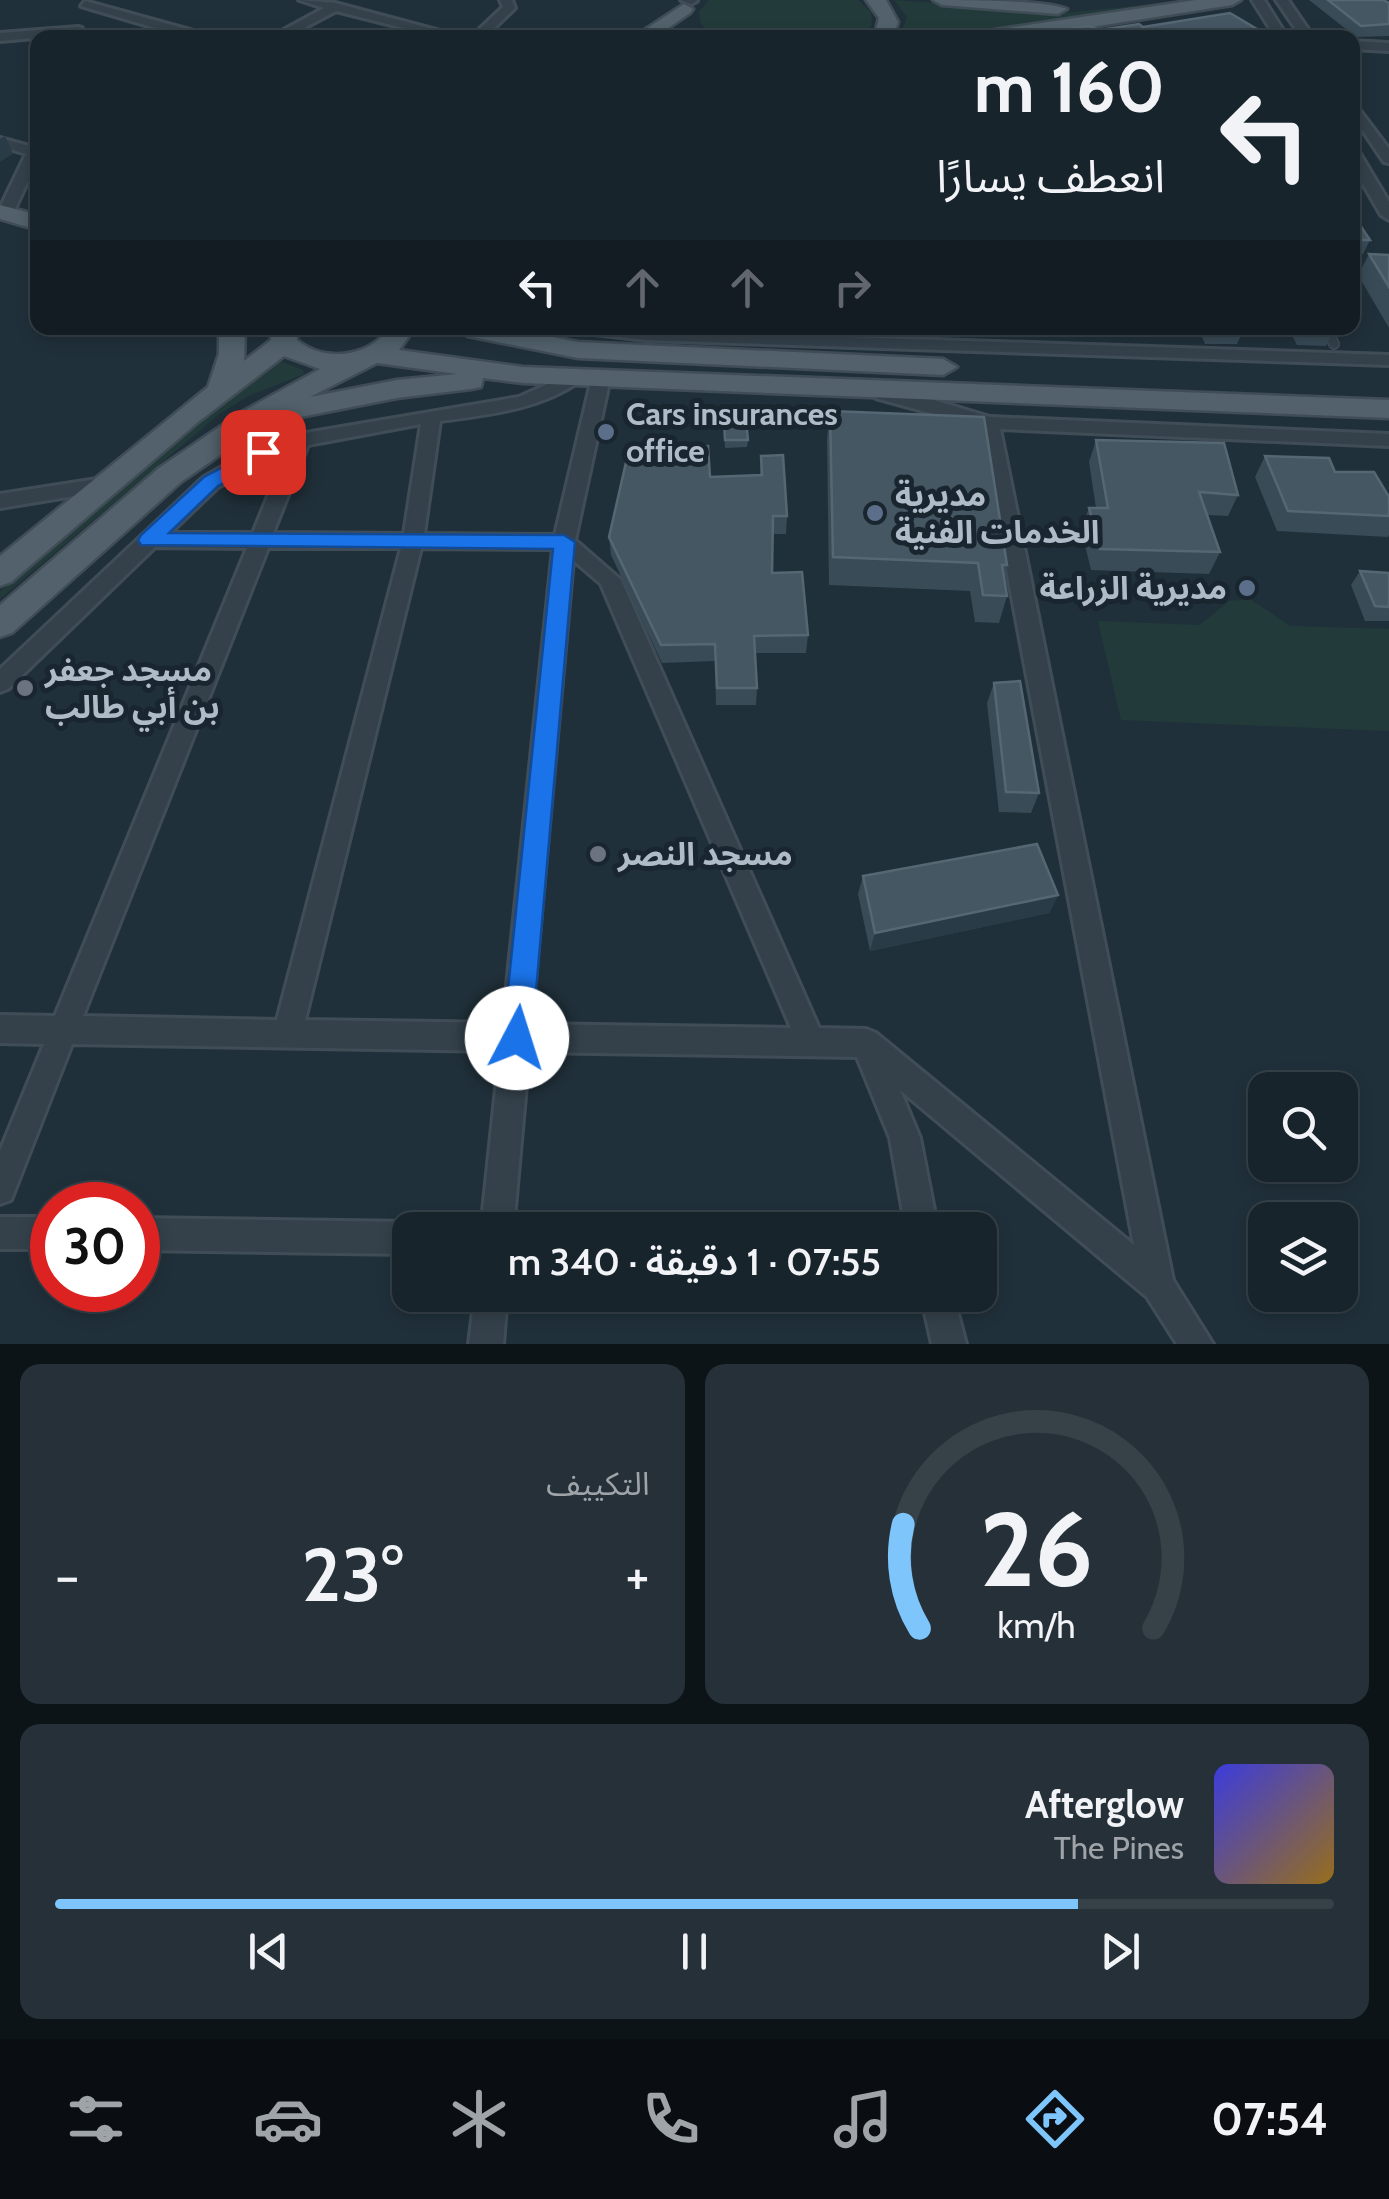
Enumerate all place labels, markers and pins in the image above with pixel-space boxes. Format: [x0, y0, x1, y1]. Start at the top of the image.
place label: Cars insurances office [626, 394, 838, 470]
pin [221, 410, 306, 495]
marker: Cars insurances office [595, 421, 617, 443]
place label: مديرية الخدمات الفنية [895, 475, 1100, 551]
marker: مديرية الخدمات الفنية [864, 502, 886, 524]
place label: مديرية الزراعة [1039, 568, 1227, 607]
marker: مديرية الزراعة [1236, 577, 1258, 599]
place label: مسجد جعفر بن أبي طالب [43, 650, 220, 732]
marker: مسجد جعفر بن أبي طالب [14, 677, 36, 699]
place label: مسجد النصر [616, 834, 793, 873]
marker: مسجد النصر [587, 843, 609, 865]

